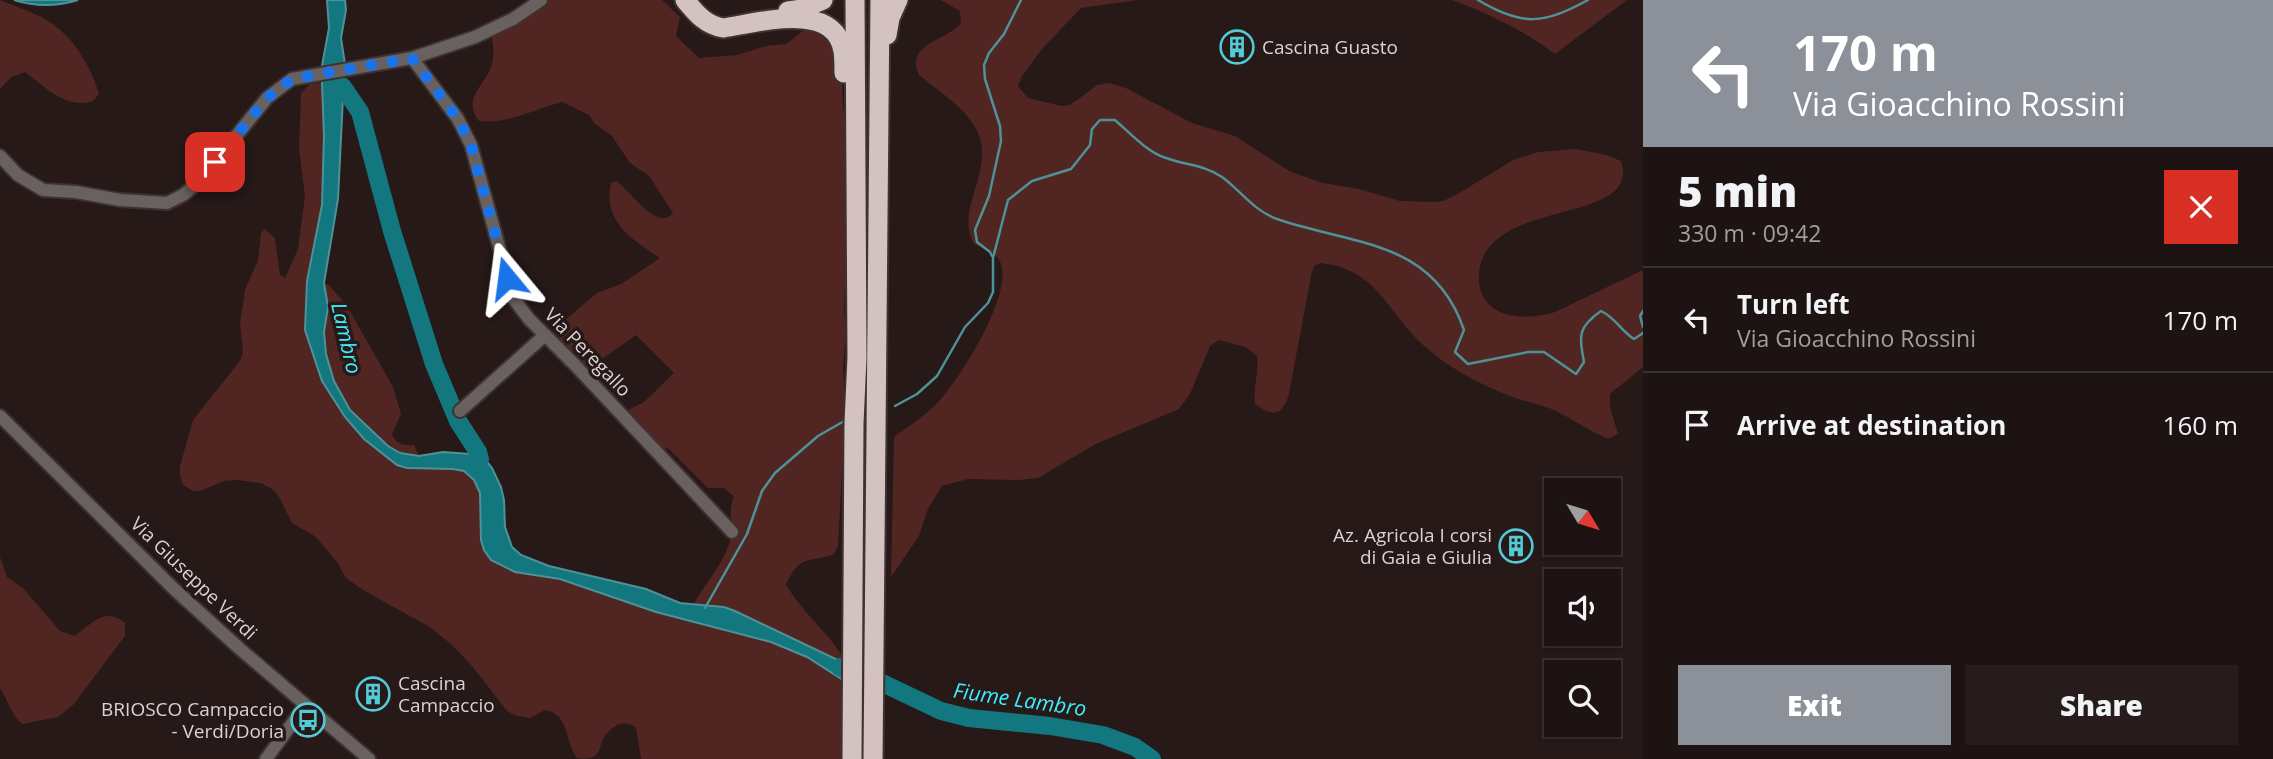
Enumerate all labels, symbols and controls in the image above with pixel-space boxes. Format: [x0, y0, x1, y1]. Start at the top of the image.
text: 170 m [1793, 19, 1938, 85]
building icon: Cascina Guasto [1218, 28, 1256, 66]
icon: left [1678, 28, 1769, 119]
place label: Cascina Guasto [1262, 34, 1398, 60]
text: Via Gioacchino Rossini [1793, 82, 2125, 125]
pin [185, 132, 245, 192]
icon: arrive [196, 143, 234, 181]
text: 5 min [1678, 162, 1797, 219]
button: close [2164, 170, 2238, 244]
text: 330 m · 09:42 [1678, 217, 1821, 249]
position arrow [470, 241, 544, 315]
text: Turn left [1737, 286, 1849, 322]
water label: Lambro [325, 300, 369, 376]
icon: left [1678, 301, 1716, 339]
street label: Via Peregallo [539, 302, 637, 402]
text: 170 m [2163, 302, 2238, 338]
text: Via Gioacchino Rossini [1737, 322, 1976, 354]
icon: arrive [1678, 406, 1716, 444]
text: Arrive at destination [1737, 407, 2006, 443]
text: 160 m [2163, 407, 2238, 443]
north arrow [1544, 478, 1620, 555]
map controls [1544, 478, 1621, 737]
street label: Via Giuseppe Verdi [125, 511, 263, 645]
place label: Az. Agricola I corsi di Gaia e Giulia [1333, 522, 1492, 570]
building icon: Az. Agricola I corsi di Gaia e Giulia [1497, 527, 1535, 565]
button: sound [1544, 569, 1621, 646]
button: search [1544, 660, 1621, 737]
button: Exit [1678, 665, 1951, 745]
button: Share [1965, 665, 2238, 745]
place label: Cascina Campaccio [398, 670, 495, 718]
building icon: Cascina Campaccio [354, 675, 392, 713]
water label: Fiume Lambro [952, 676, 1088, 722]
place label: BRIOSCO Campaccio - Verdi/Doria [101, 696, 284, 744]
bus stop icon: BRIOSCO Campaccio - Verdi/Doria [289, 701, 327, 739]

